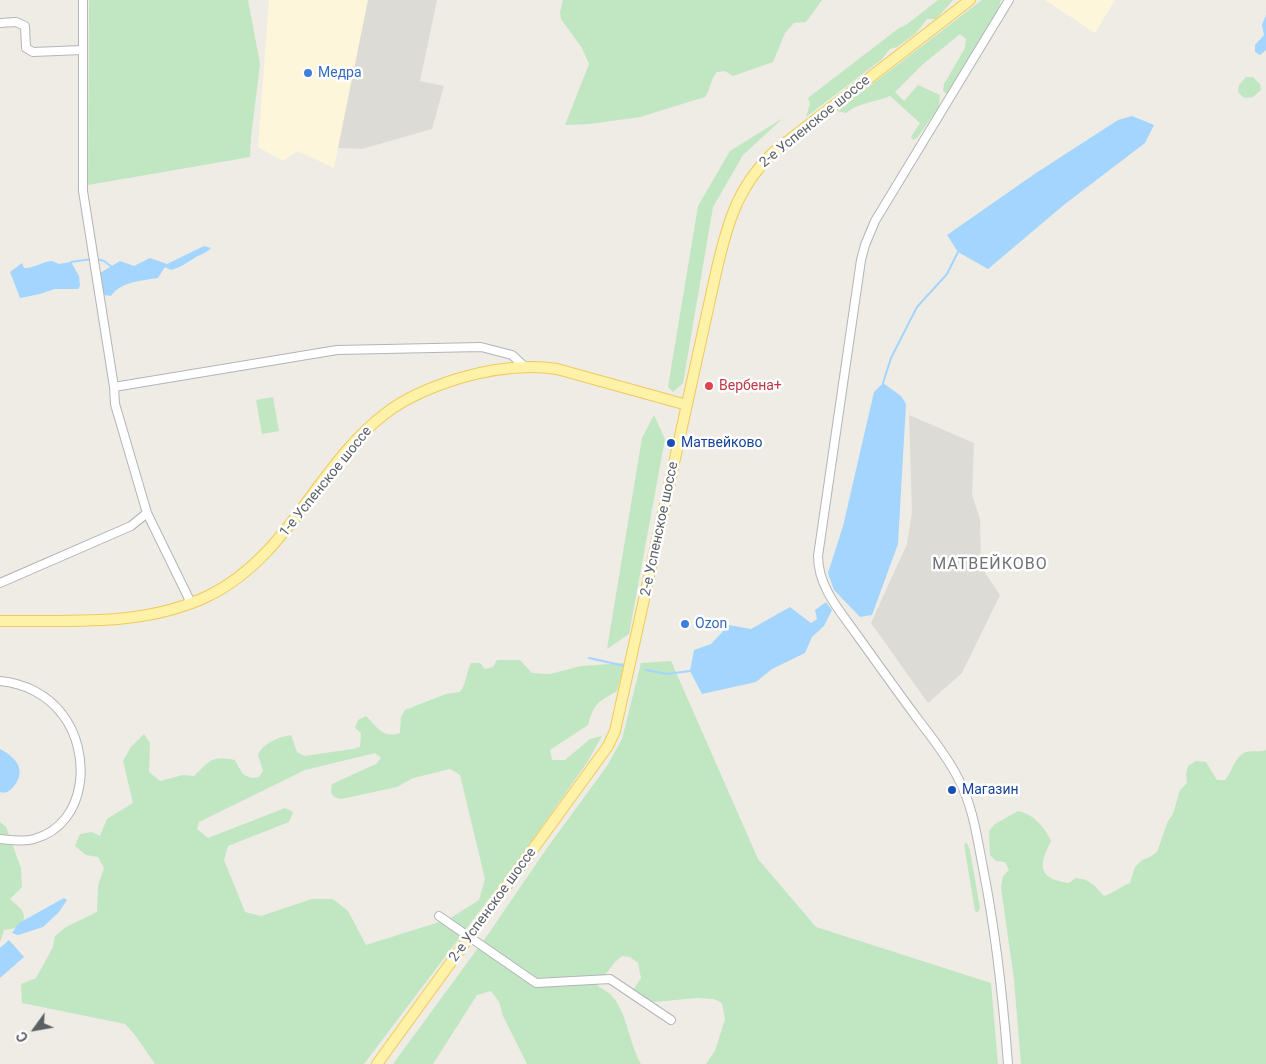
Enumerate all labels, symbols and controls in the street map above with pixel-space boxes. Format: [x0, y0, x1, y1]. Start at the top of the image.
place label: Медра [318, 65, 362, 81]
marker: Медра [302, 67, 314, 79]
street label: 2-е Успенское шоссе [757, 72, 873, 172]
place label: Вербена+ [719, 378, 782, 394]
marker: Вербена+ [703, 380, 715, 392]
street label: 1-е Успенское шоссе [276, 424, 376, 540]
place label: Матвейково [681, 435, 762, 451]
marker: Матвейково [665, 437, 677, 449]
street label: 2-е Успенское шоссе [638, 460, 682, 598]
district label: МАТВЕЙКОВО [931, 555, 1049, 575]
place label: Ozon [695, 616, 727, 632]
marker: Ozon [679, 618, 691, 630]
place label: Магазин [962, 782, 1019, 798]
marker: Магазин [946, 784, 958, 796]
street label: 2-е Успенское шоссе [446, 845, 540, 965]
north arrow [10, 1004, 60, 1054]
text: С [13, 1029, 31, 1045]

